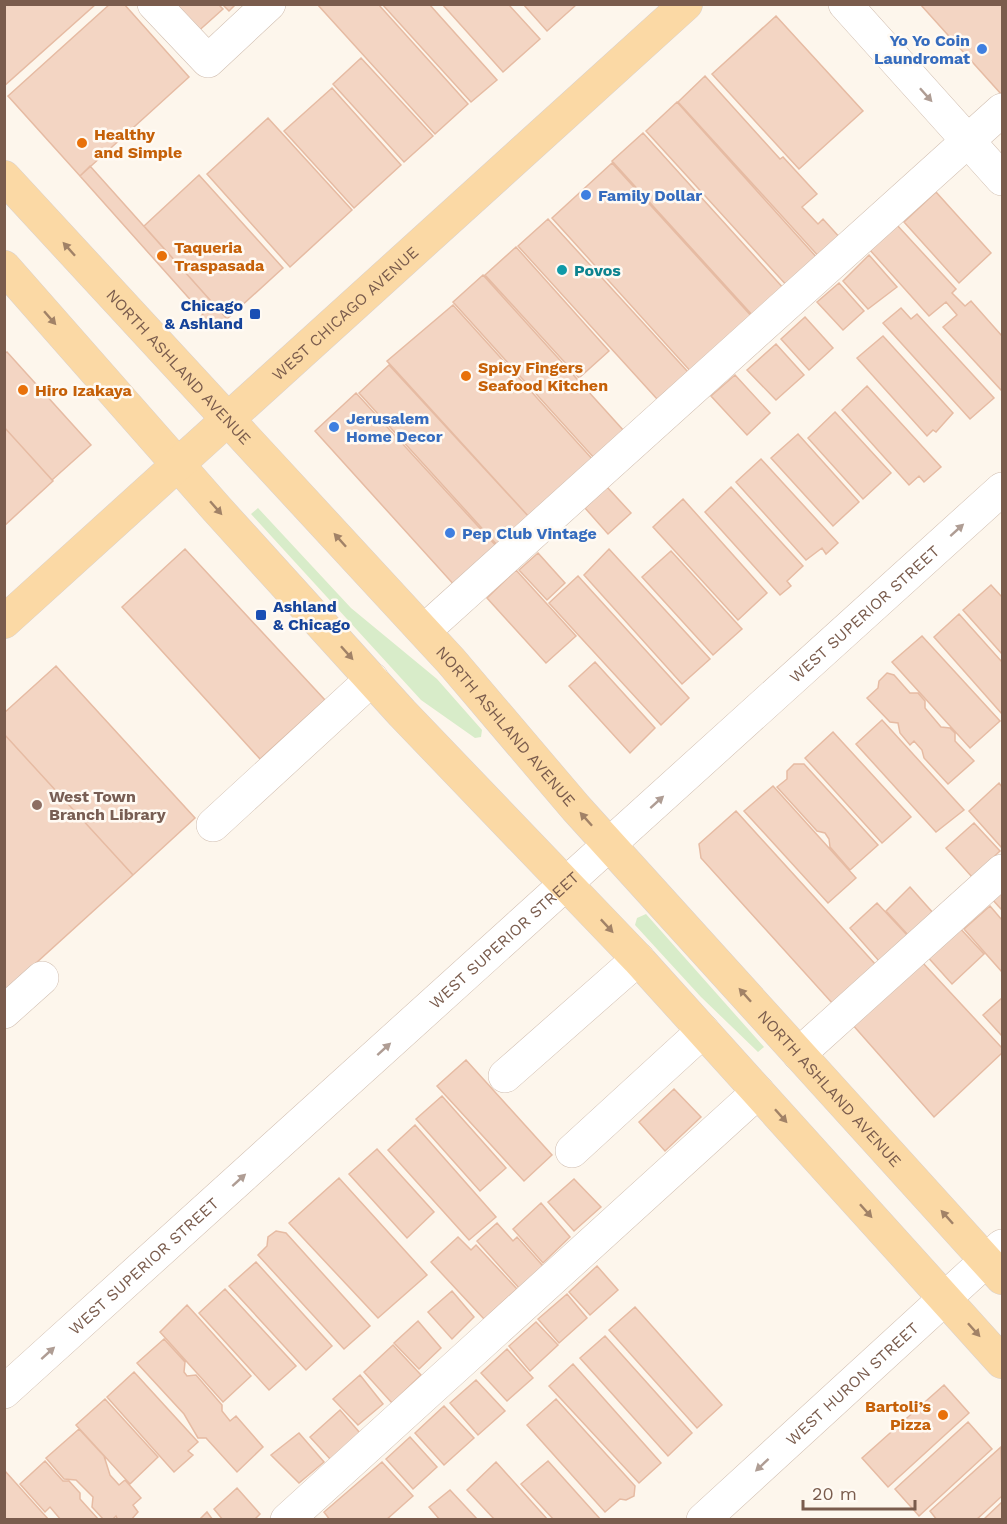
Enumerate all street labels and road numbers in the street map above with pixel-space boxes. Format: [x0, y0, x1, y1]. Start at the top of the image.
street label: WEST CHICAGO AVENUE [268, 242, 422, 384]
street label: NORTH ASHLAND AVENUE [103, 285, 255, 448]
street label: WEST SUPERIOR STREET [785, 541, 943, 686]
street label: NORTH ASHLAND AVENUE [432, 642, 580, 810]
street label: WEST SUPERIOR STREET [425, 867, 583, 1012]
street label: NORTH ASHLAND AVENUE [754, 1006, 906, 1170]
street label: WEST SUPERIOR STREET [65, 1193, 222, 1338]
street label: WEST HURON STREET [782, 1318, 922, 1449]

